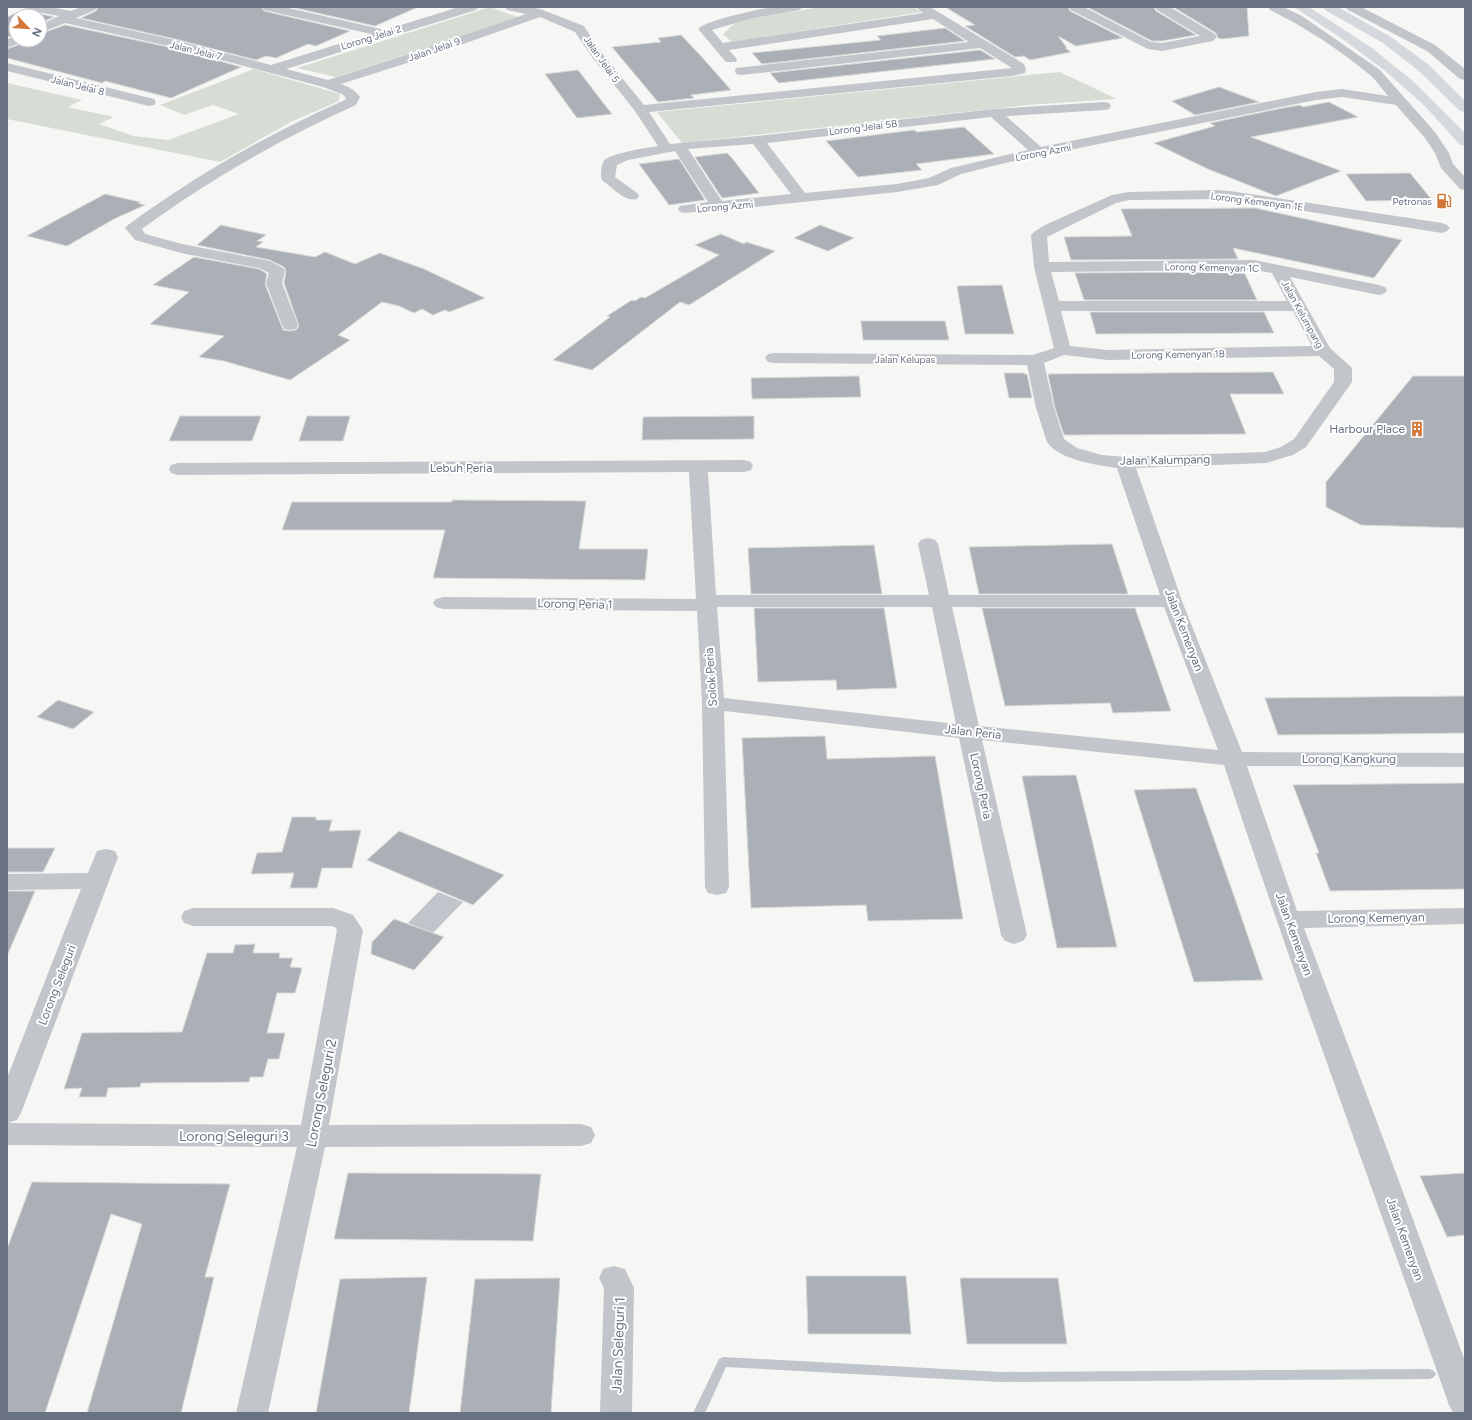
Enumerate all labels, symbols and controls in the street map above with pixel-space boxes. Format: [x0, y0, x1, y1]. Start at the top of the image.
north arrow [8, 8, 48, 48]
street label: Lorong Jelai 2 [339, 22, 403, 53]
text: N [29, 25, 44, 39]
street label: Jalan Jelai 5 [581, 33, 623, 85]
street label: Jalan Jelai 9 [407, 34, 462, 64]
street label: Jalan Jelai 7 [168, 38, 224, 63]
street label: Jalan Jelai 8 [50, 73, 106, 98]
street label: Lorong Jelai 5B [828, 117, 898, 138]
street label: Lorong Azmi [1014, 141, 1072, 164]
street label: Lorong Kemenyan 1E [1210, 189, 1304, 214]
fuel station icon: Petronas [1435, 192, 1453, 210]
place label: Petronas [1393, 195, 1432, 208]
street label: Lorong Azmi [696, 198, 754, 215]
street label: Lorong Kemenyan 1C [1165, 260, 1259, 275]
street label: Jalan Kelumpang [1278, 278, 1327, 351]
street label: Lorong Kemenyan 1B [1131, 347, 1225, 362]
street label: Jalan Kelupas [875, 353, 936, 366]
building icon: Harbour Place [1408, 420, 1426, 438]
place label: Harbour Place [1329, 422, 1405, 436]
street label: Jalan Kalumpang [1120, 452, 1210, 468]
street label: Lebuh Peria [430, 461, 492, 475]
street label: Jalan Kemenyan [1162, 587, 1206, 673]
street label: Lorong Peria 1 [537, 596, 613, 612]
street label: Solok Peria [702, 647, 720, 707]
street label: Jalan Peria [944, 722, 1002, 742]
street label: Lorong Peria [967, 752, 995, 820]
street label: Lorong Kangkung [1302, 752, 1396, 766]
street label: Jalan Kemenyan [1273, 891, 1316, 977]
street label: Lorong Kemenyan [1327, 910, 1425, 926]
street label: Lorong Seleguri [35, 943, 79, 1027]
street label: Lorong Seleguri 2 [303, 1037, 340, 1149]
street label: Lorong Seleguri 3 [179, 1128, 289, 1145]
street label: Jalan Kemenyan [1384, 1196, 1427, 1282]
street label: Jalan Seleguri 1 [608, 1297, 629, 1393]

